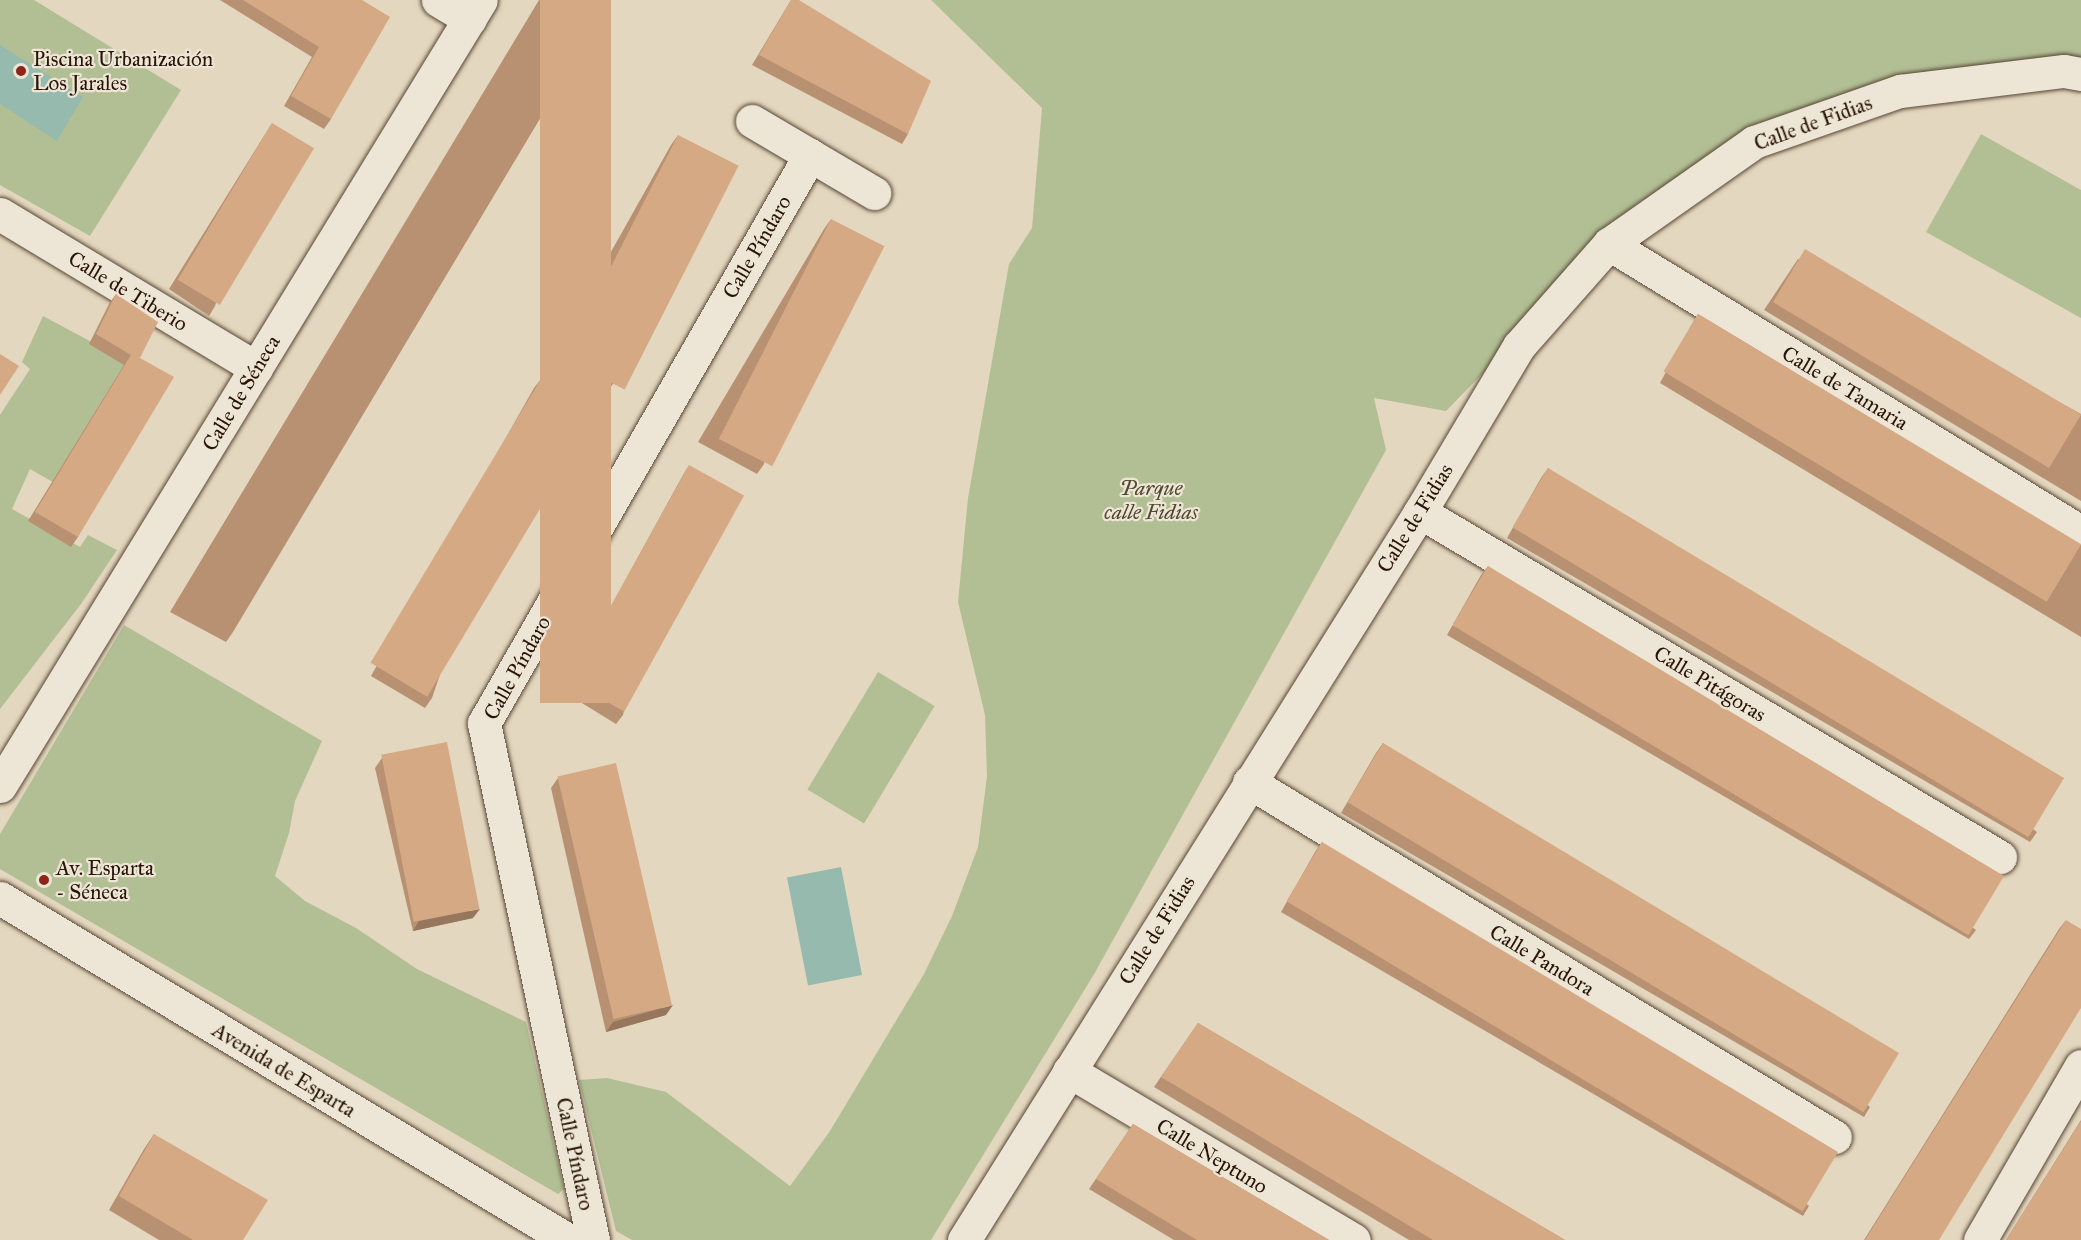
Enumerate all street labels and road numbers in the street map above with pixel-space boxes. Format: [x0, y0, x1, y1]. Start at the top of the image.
street label: Calle de Fidias [1751, 90, 1875, 156]
street label: Calle Píndaro [717, 191, 797, 303]
street label: Calle de Tiberio [64, 245, 192, 337]
street label: Calle de Séneca [197, 331, 285, 455]
street label: Calle de Tamaria [1777, 340, 1913, 436]
street label: Calle de Fidias [1372, 459, 1458, 577]
street label: Calle Píndaro [478, 612, 556, 724]
street label: Calle Pitágoras [1649, 641, 1771, 727]
street label: Calle de Fidias [1114, 871, 1200, 989]
street label: Calle Pandora [1485, 919, 1599, 1001]
street label: Avenida de Esparta [208, 1017, 360, 1123]
street label: Calle Píndaro [551, 1095, 599, 1213]
street label: Calle Neptuno [1152, 1113, 1272, 1199]

